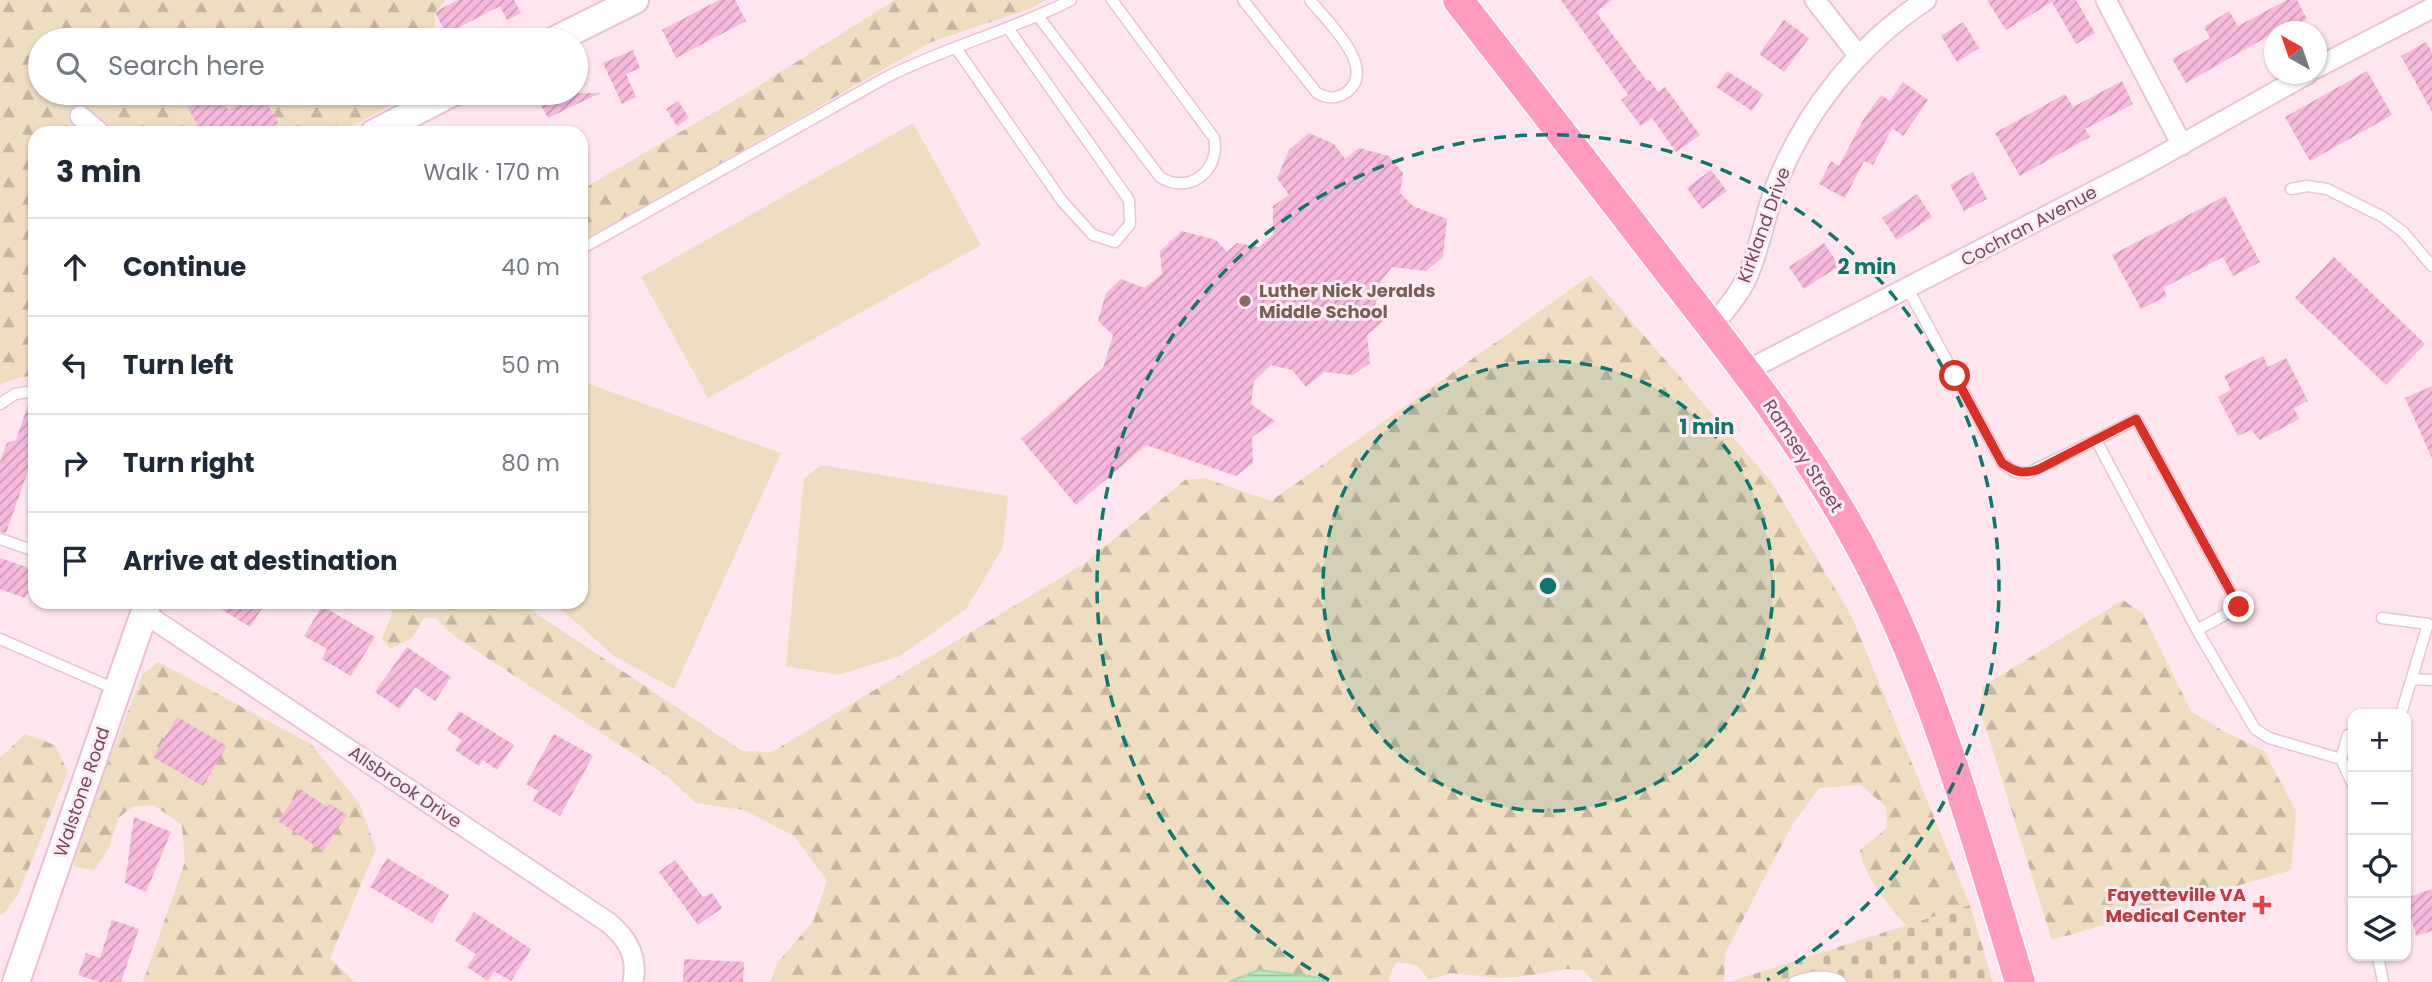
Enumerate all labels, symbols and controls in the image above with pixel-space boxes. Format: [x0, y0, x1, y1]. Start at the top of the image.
north arrow [2264, 21, 2327, 84]
search box [28, 28, 588, 105]
icon: search [52, 48, 90, 86]
text: Search here [108, 48, 265, 84]
text: 3 min [56, 150, 141, 193]
text: Walk · 170 m [423, 156, 560, 188]
street label: Kirkland Drive [1731, 164, 1796, 286]
street label: Cochran Avenue [1956, 179, 2101, 272]
icon: ahead [56, 248, 94, 286]
text: Continue [123, 249, 246, 285]
text: 40 m [501, 251, 560, 283]
text: 2 min [1837, 252, 1897, 281]
place label: Luther Nick Jeralds Middle School [1259, 278, 1435, 324]
marker: Luther Nick Jeralds Middle School [1237, 293, 1253, 309]
icon: left [56, 346, 94, 384]
text: Turn left [123, 347, 234, 383]
text: 50 m [501, 349, 560, 381]
route start [1939, 360, 1970, 391]
street label: Ramsey Street [1758, 394, 1849, 517]
text: 1 min [1680, 412, 1734, 441]
icon: right [56, 444, 94, 482]
text: Turn right [123, 445, 255, 481]
text: 80 m [501, 447, 560, 479]
icon: arrive [56, 542, 94, 580]
text: Arrive at destination [123, 543, 398, 579]
centre of rings [1536, 574, 1560, 598]
route end [2223, 591, 2254, 622]
map controls [2348, 709, 2411, 961]
button: + [2348, 709, 2411, 772]
street label: Walstone Road [48, 724, 115, 860]
street label: Allsbrook Drive [344, 739, 467, 834]
button: − [2348, 772, 2411, 835]
button: locate [2348, 835, 2411, 898]
place label: Fayetteville VA Medical Center [2106, 882, 2246, 928]
marker: Fayetteville VA Medical Center [2252, 895, 2272, 915]
button: layers [2348, 898, 2411, 961]

